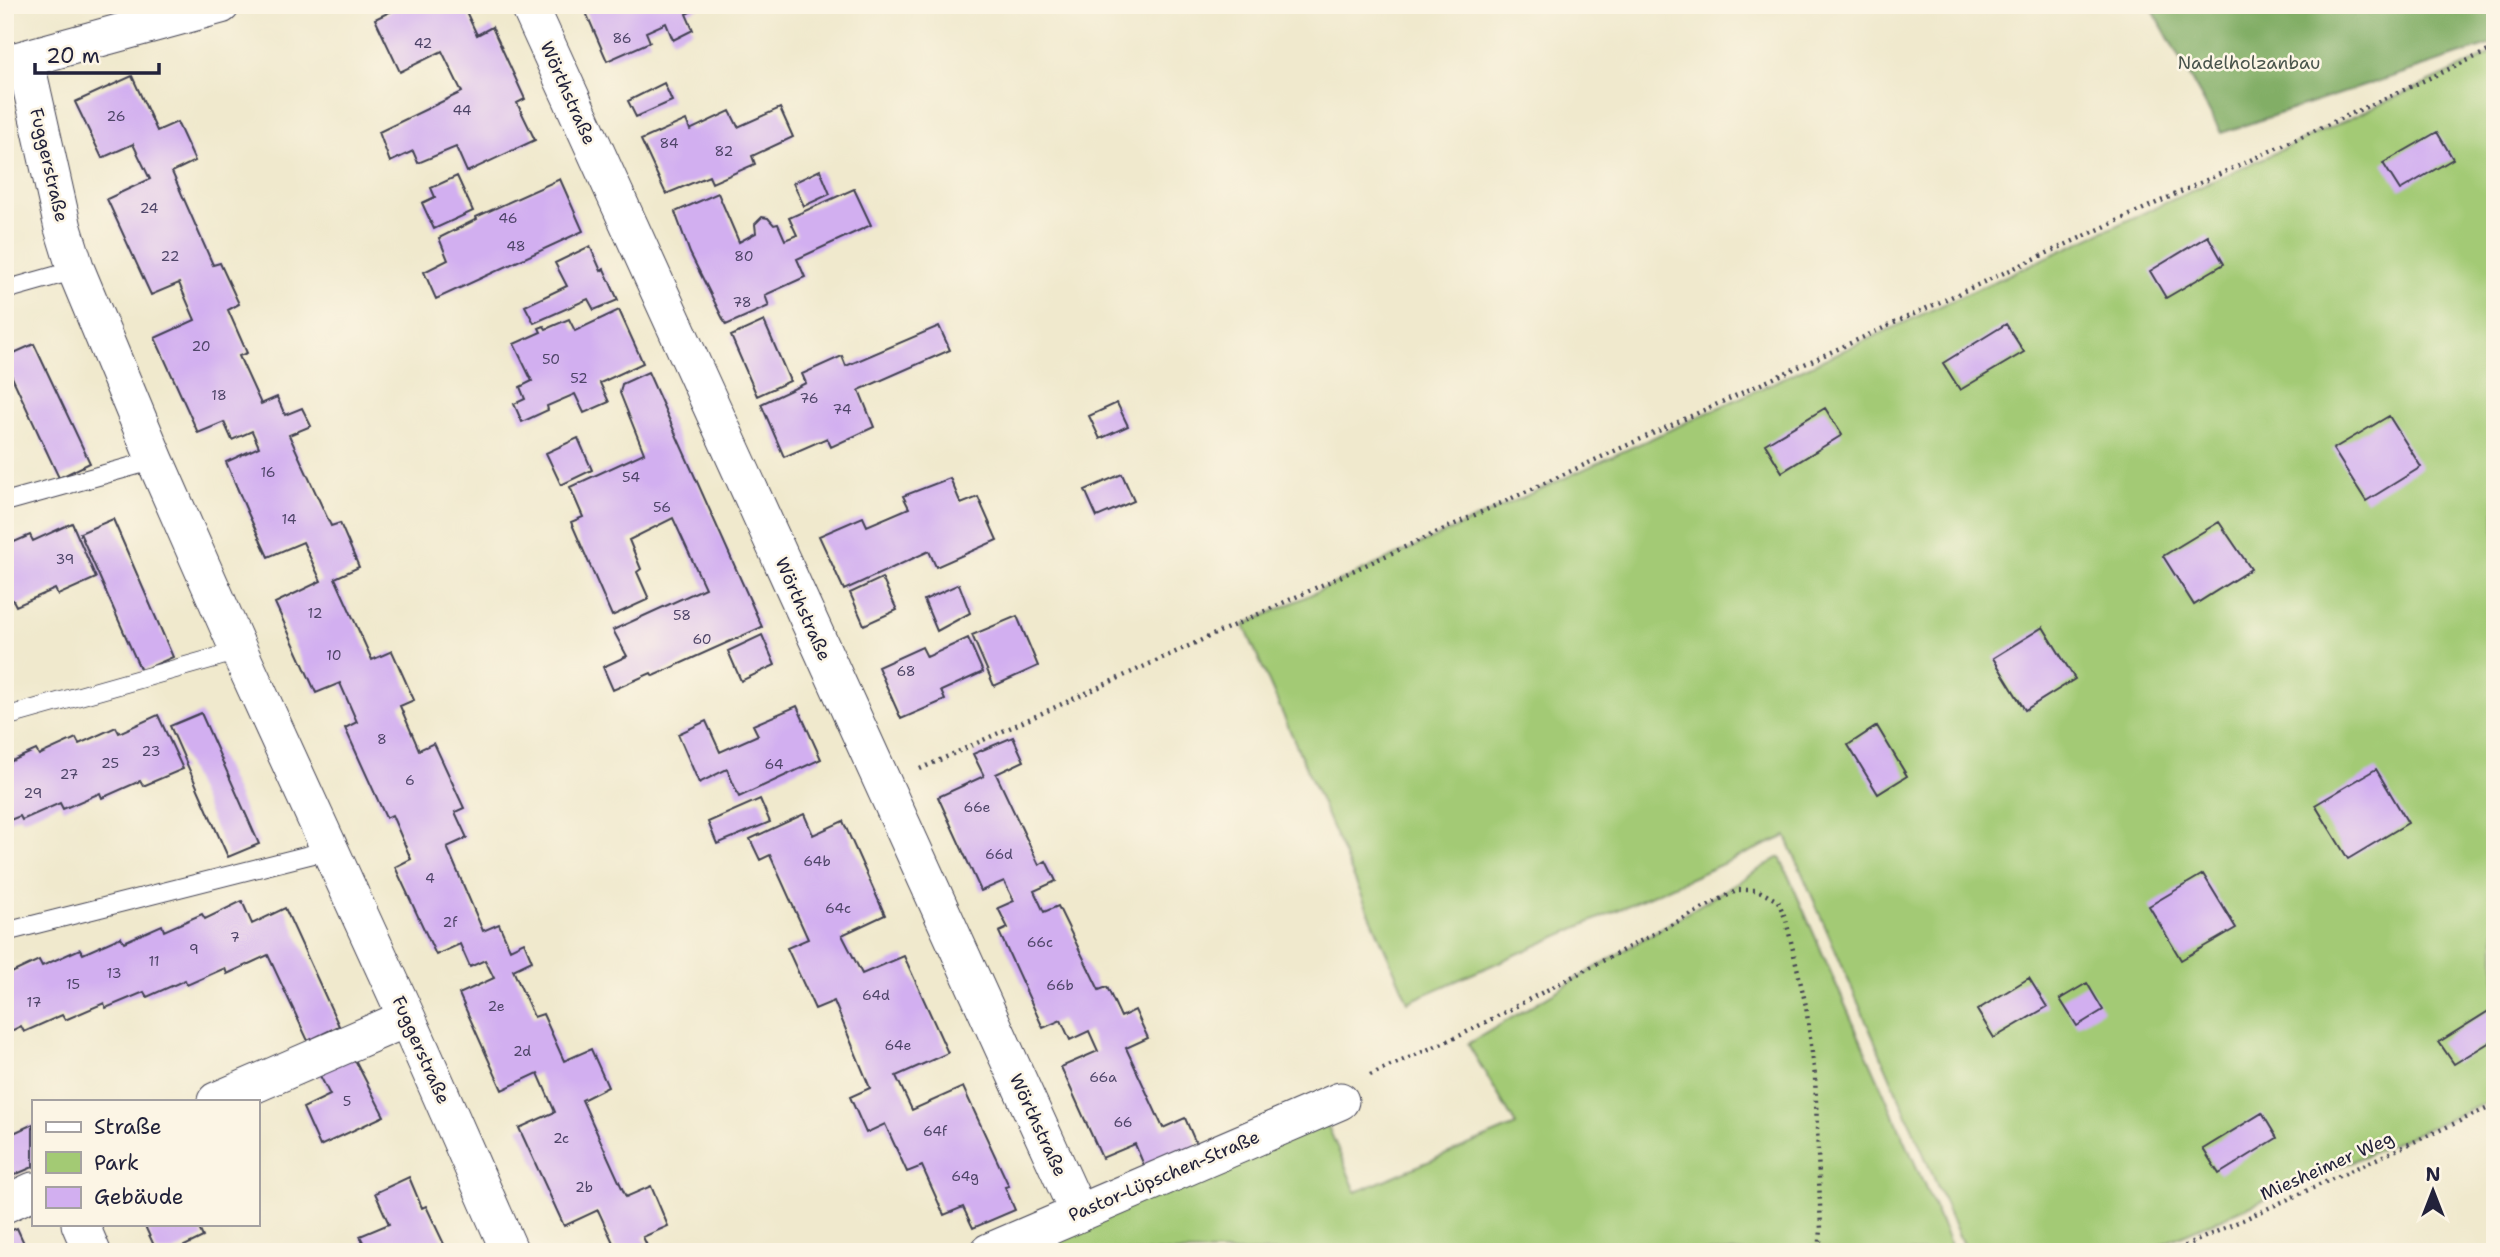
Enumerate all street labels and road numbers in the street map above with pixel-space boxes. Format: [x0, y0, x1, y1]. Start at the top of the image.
street label: Wörthstraße [534, 37, 602, 149]
street label: Fuggerstraße [24, 106, 74, 224]
street label: Wörthstraße [769, 553, 837, 665]
street label: Fuggerstraße [386, 992, 456, 1108]
street label: Wörthstraße [1004, 1070, 1072, 1180]
street label: Pastor-Lüpschen-Straße [1065, 1125, 1263, 1227]
street label: Miesheimer Weg [2256, 1126, 2398, 1206]

